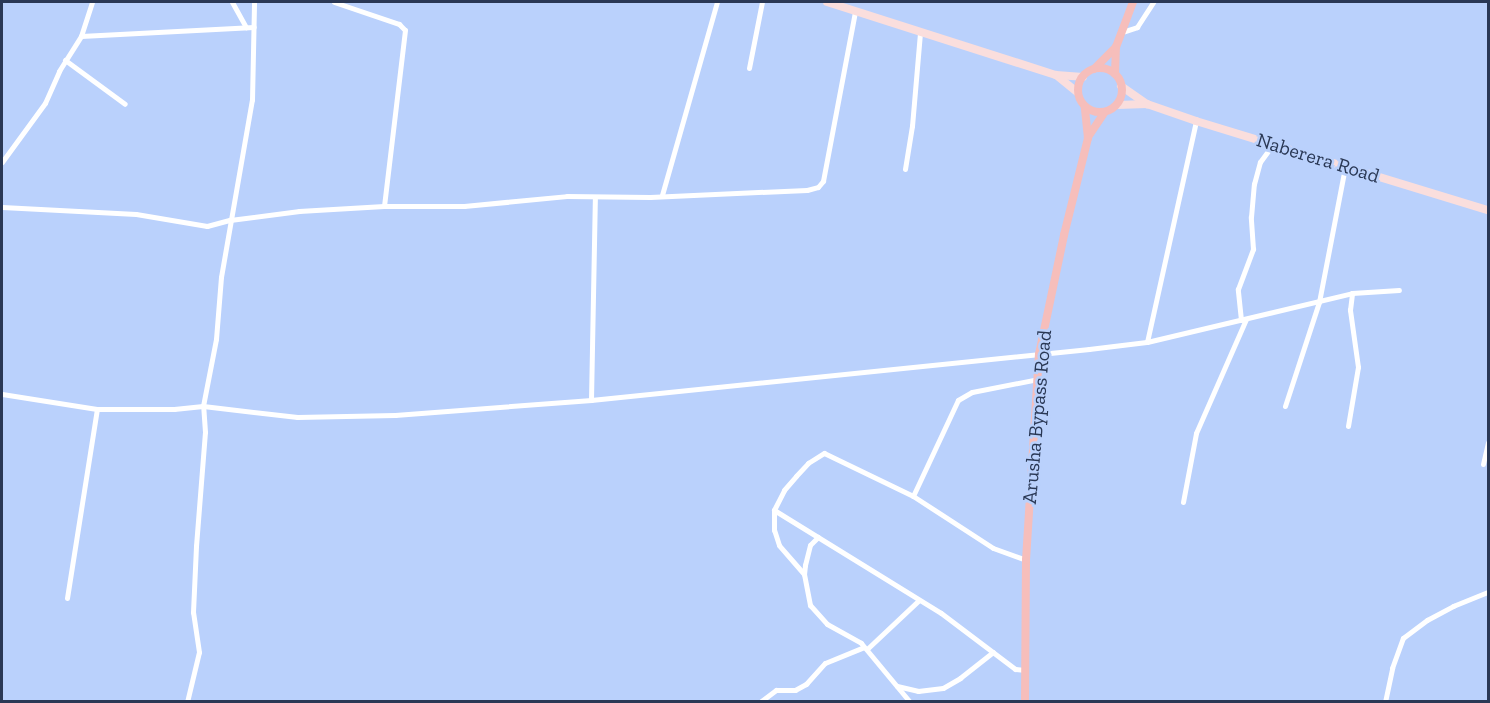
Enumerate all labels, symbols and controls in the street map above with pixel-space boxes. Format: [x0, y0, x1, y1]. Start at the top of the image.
street label: Naberera Road [1254, 128, 1382, 188]
street label: Arusha Bypass Road [1017, 329, 1057, 505]

